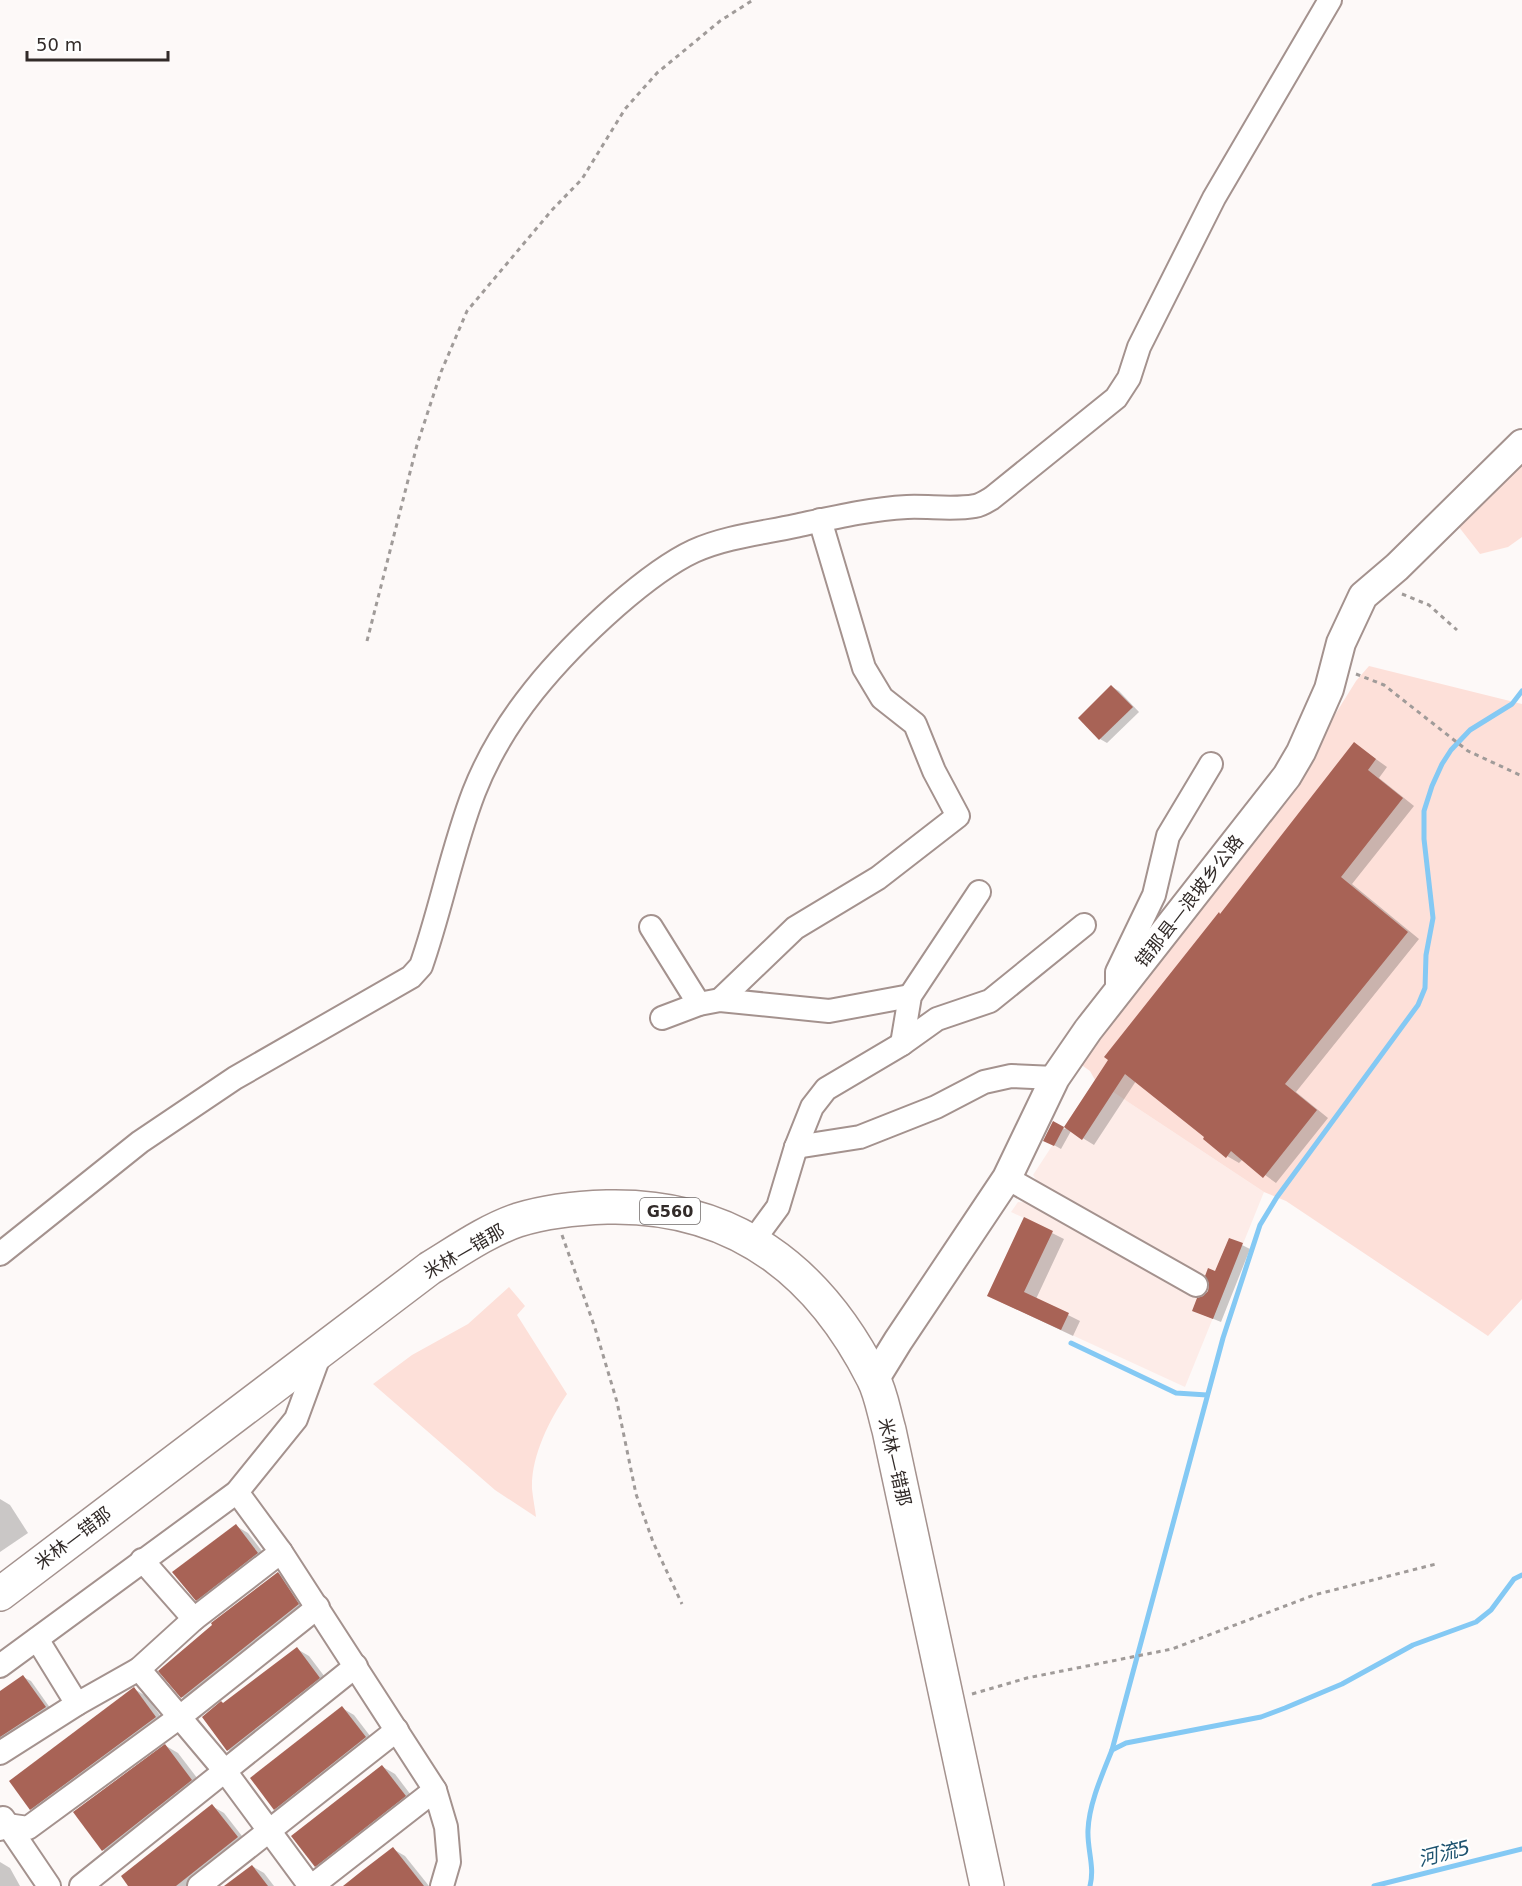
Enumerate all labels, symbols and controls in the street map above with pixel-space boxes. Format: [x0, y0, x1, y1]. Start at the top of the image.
scale bar [27, 24, 168, 62]
text: 50 m [36, 34, 82, 55]
street label: 错那县—浪坡乡公路 [1131, 831, 1247, 971]
road number: G560 [640, 1198, 700, 1224]
street label: 米林—错那 [420, 1219, 508, 1283]
street label: 米林—错那 [875, 1416, 915, 1508]
street label: 米林—错那 [31, 1503, 115, 1573]
water label: 河流5 [1416, 1835, 1472, 1871]

